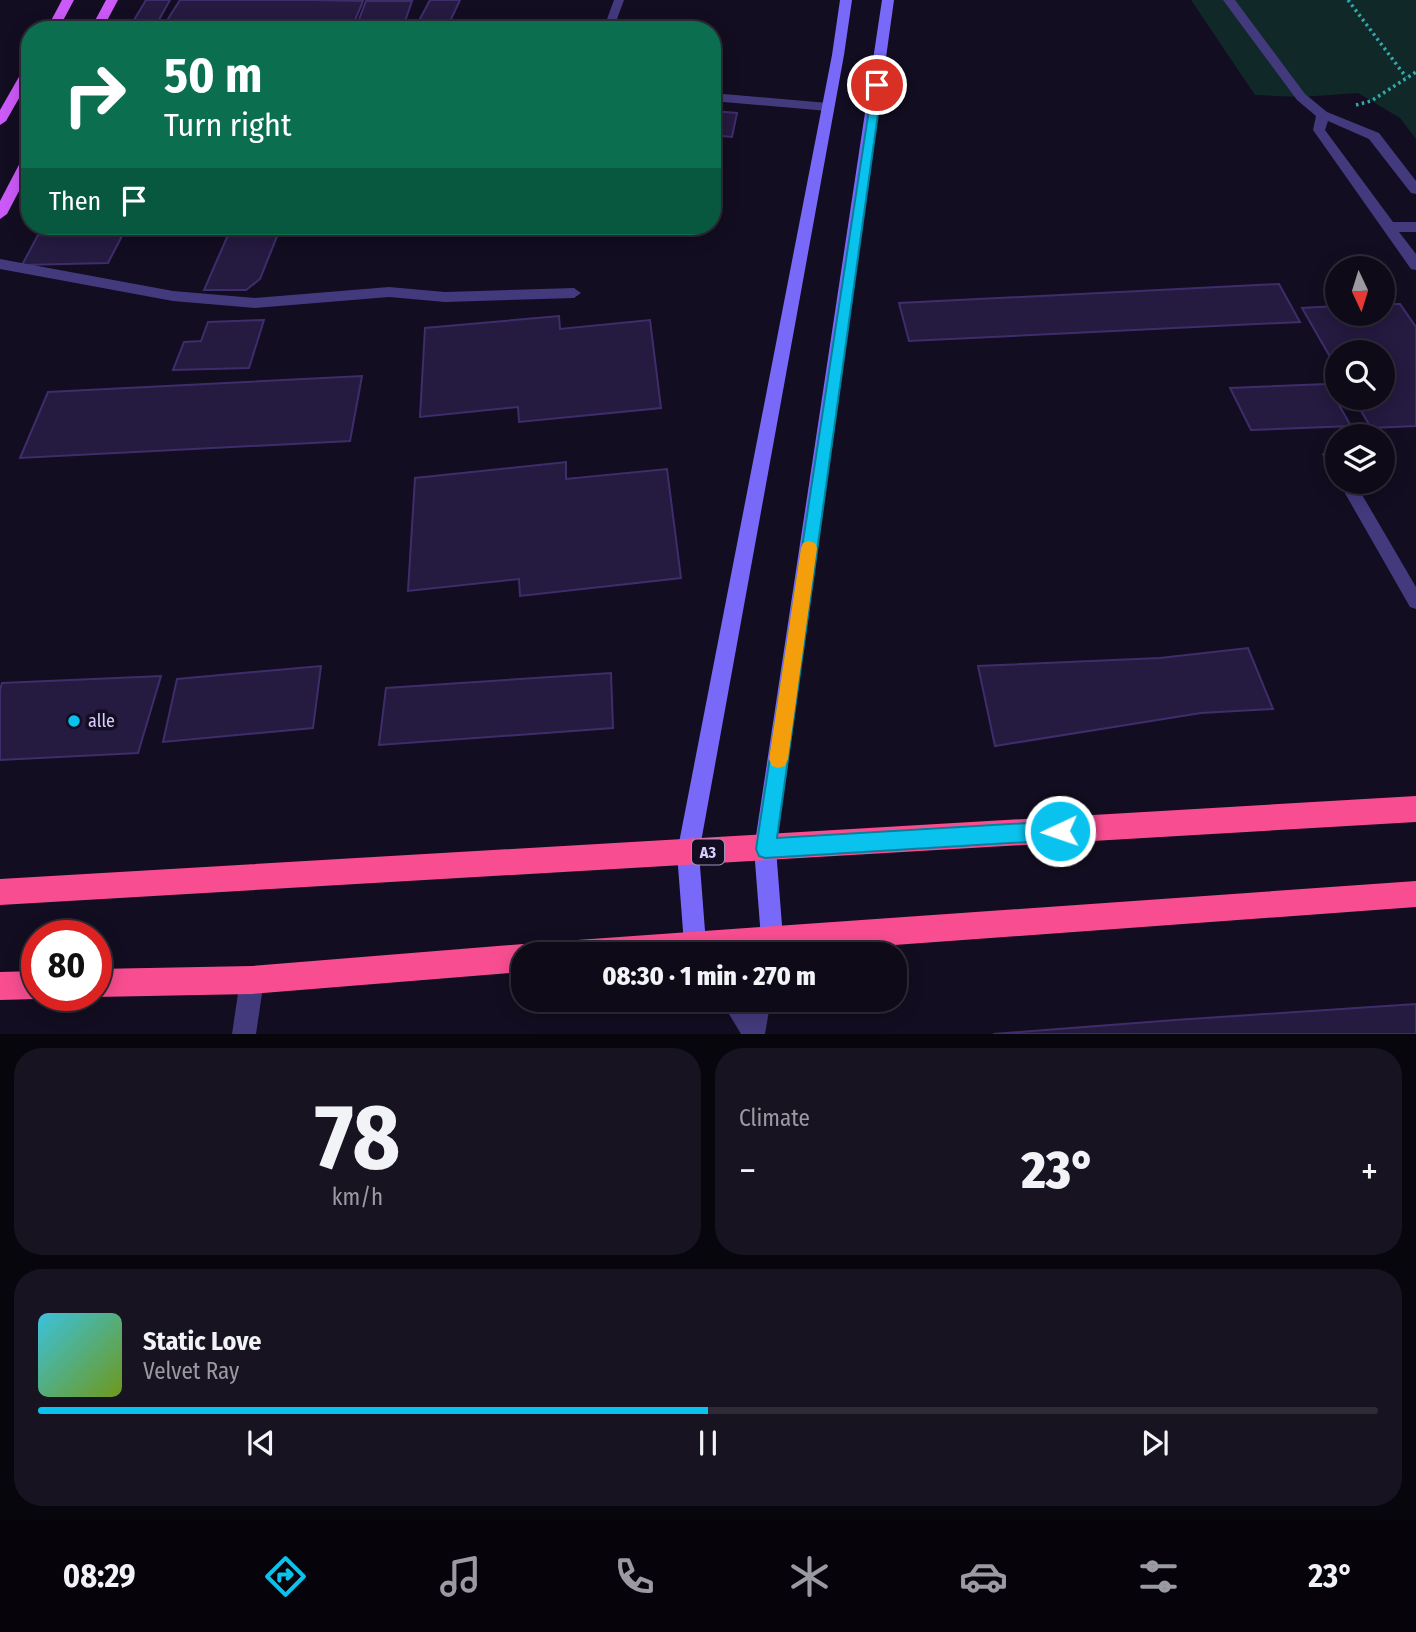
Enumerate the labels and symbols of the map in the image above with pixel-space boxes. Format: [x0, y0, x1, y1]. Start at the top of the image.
pin [847, 55, 907, 115]
north arrow [1325, 256, 1395, 326]
place label: alle [88, 710, 115, 732]
marker: alle [66, 713, 82, 729]
position arrow [1023, 794, 1097, 868]
road number: A3 [692, 839, 724, 864]
speed limit sign: 80 [21, 920, 112, 1011]

